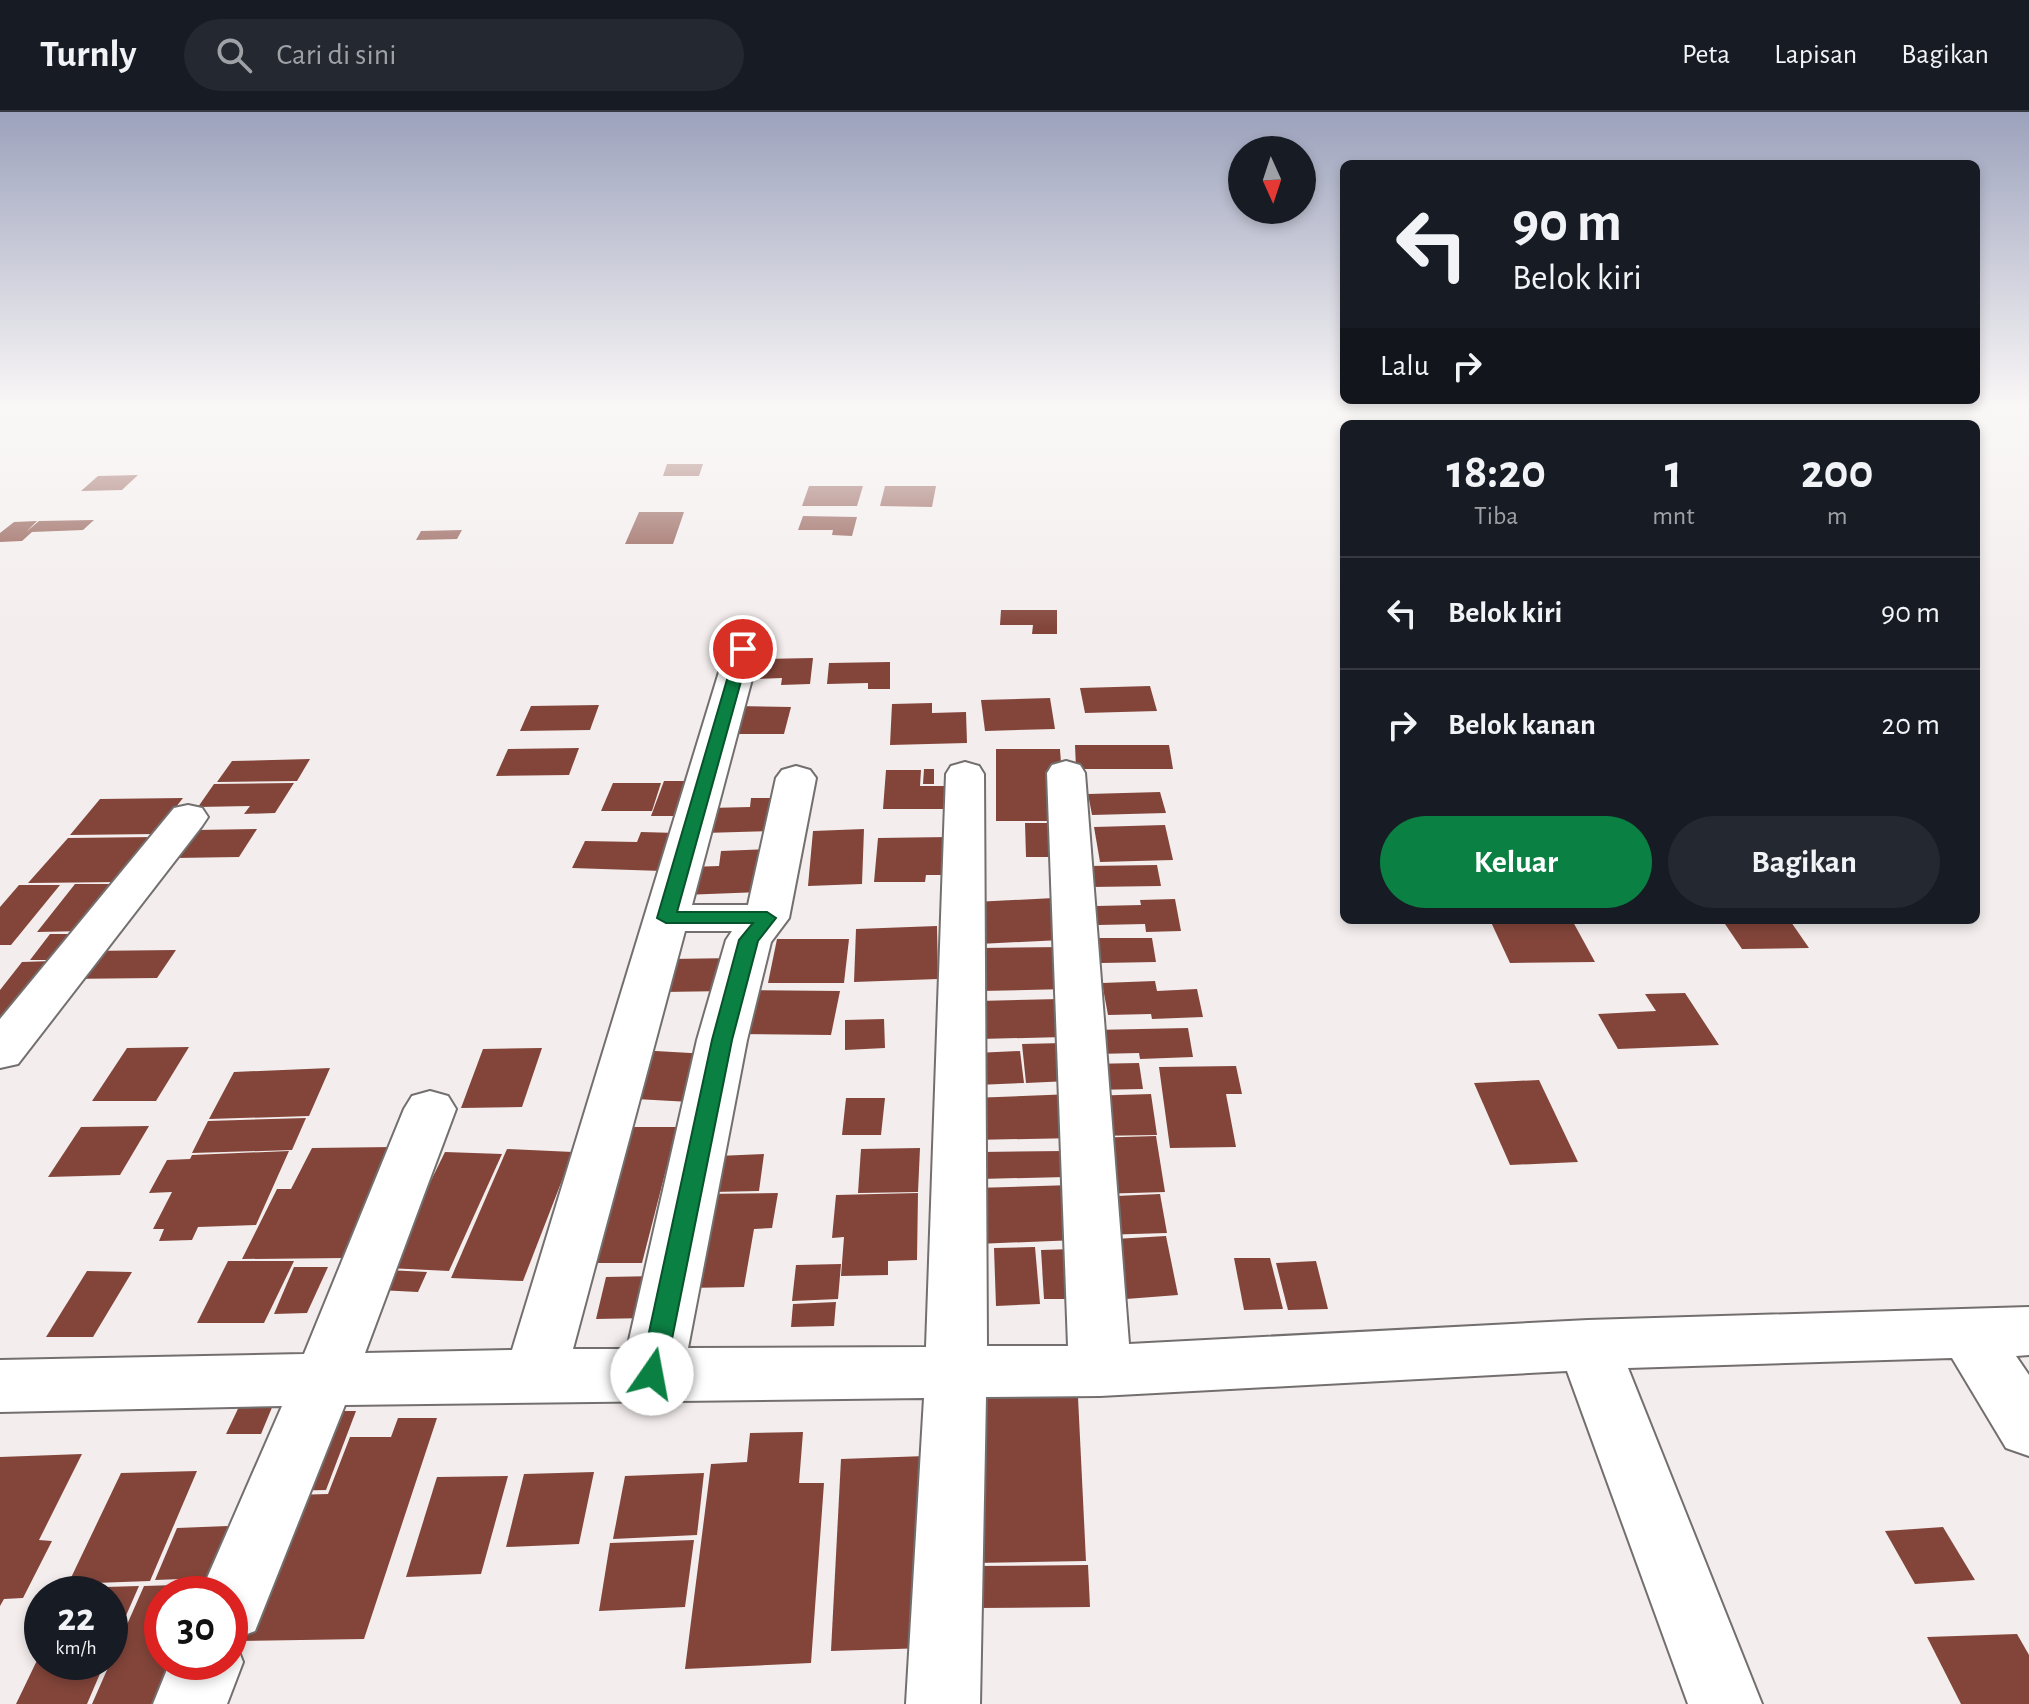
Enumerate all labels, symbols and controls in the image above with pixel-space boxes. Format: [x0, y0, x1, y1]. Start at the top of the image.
search box [184, 19, 744, 91]
icon: search [212, 33, 256, 77]
text: Turnly [40, 36, 136, 74]
text: Cari di sini [276, 40, 396, 70]
text: Peta [1682, 41, 1730, 69]
text: Lapisan [1774, 41, 1857, 69]
text: Bagikan [1901, 41, 1989, 69]
north arrow [1228, 136, 1316, 224]
map controls [1228, 136, 1316, 224]
icon: left [1380, 192, 1484, 296]
text: 90 m [1512, 195, 1622, 251]
text: Belok kiri [1512, 260, 1642, 296]
icon: right [1445, 344, 1489, 388]
text: Lalu [1380, 351, 1429, 381]
text: 18:20 [1446, 449, 1546, 497]
text: 1 [1665, 449, 1682, 497]
text: 200 [1801, 449, 1874, 497]
text: Tiba [1474, 503, 1518, 529]
text: mnt [1652, 503, 1695, 529]
text: m [1827, 503, 1848, 529]
icon: left [1380, 591, 1424, 635]
text: Belok kiri [1448, 598, 1562, 628]
text: 90 m [1881, 598, 1940, 628]
pin [709, 615, 777, 683]
icon: arrive [721, 627, 765, 671]
icon: right [1380, 703, 1424, 747]
text: Belok kanan [1448, 710, 1596, 740]
text: 20 m [1882, 710, 1940, 740]
button: Keluar [1380, 816, 1652, 908]
button: Bagikan [1668, 816, 1940, 908]
position arrow [610, 1332, 694, 1416]
speed limit sign: 30 [144, 1576, 248, 1680]
text: 22 [57, 1598, 95, 1638]
text: km/h [55, 1638, 97, 1658]

